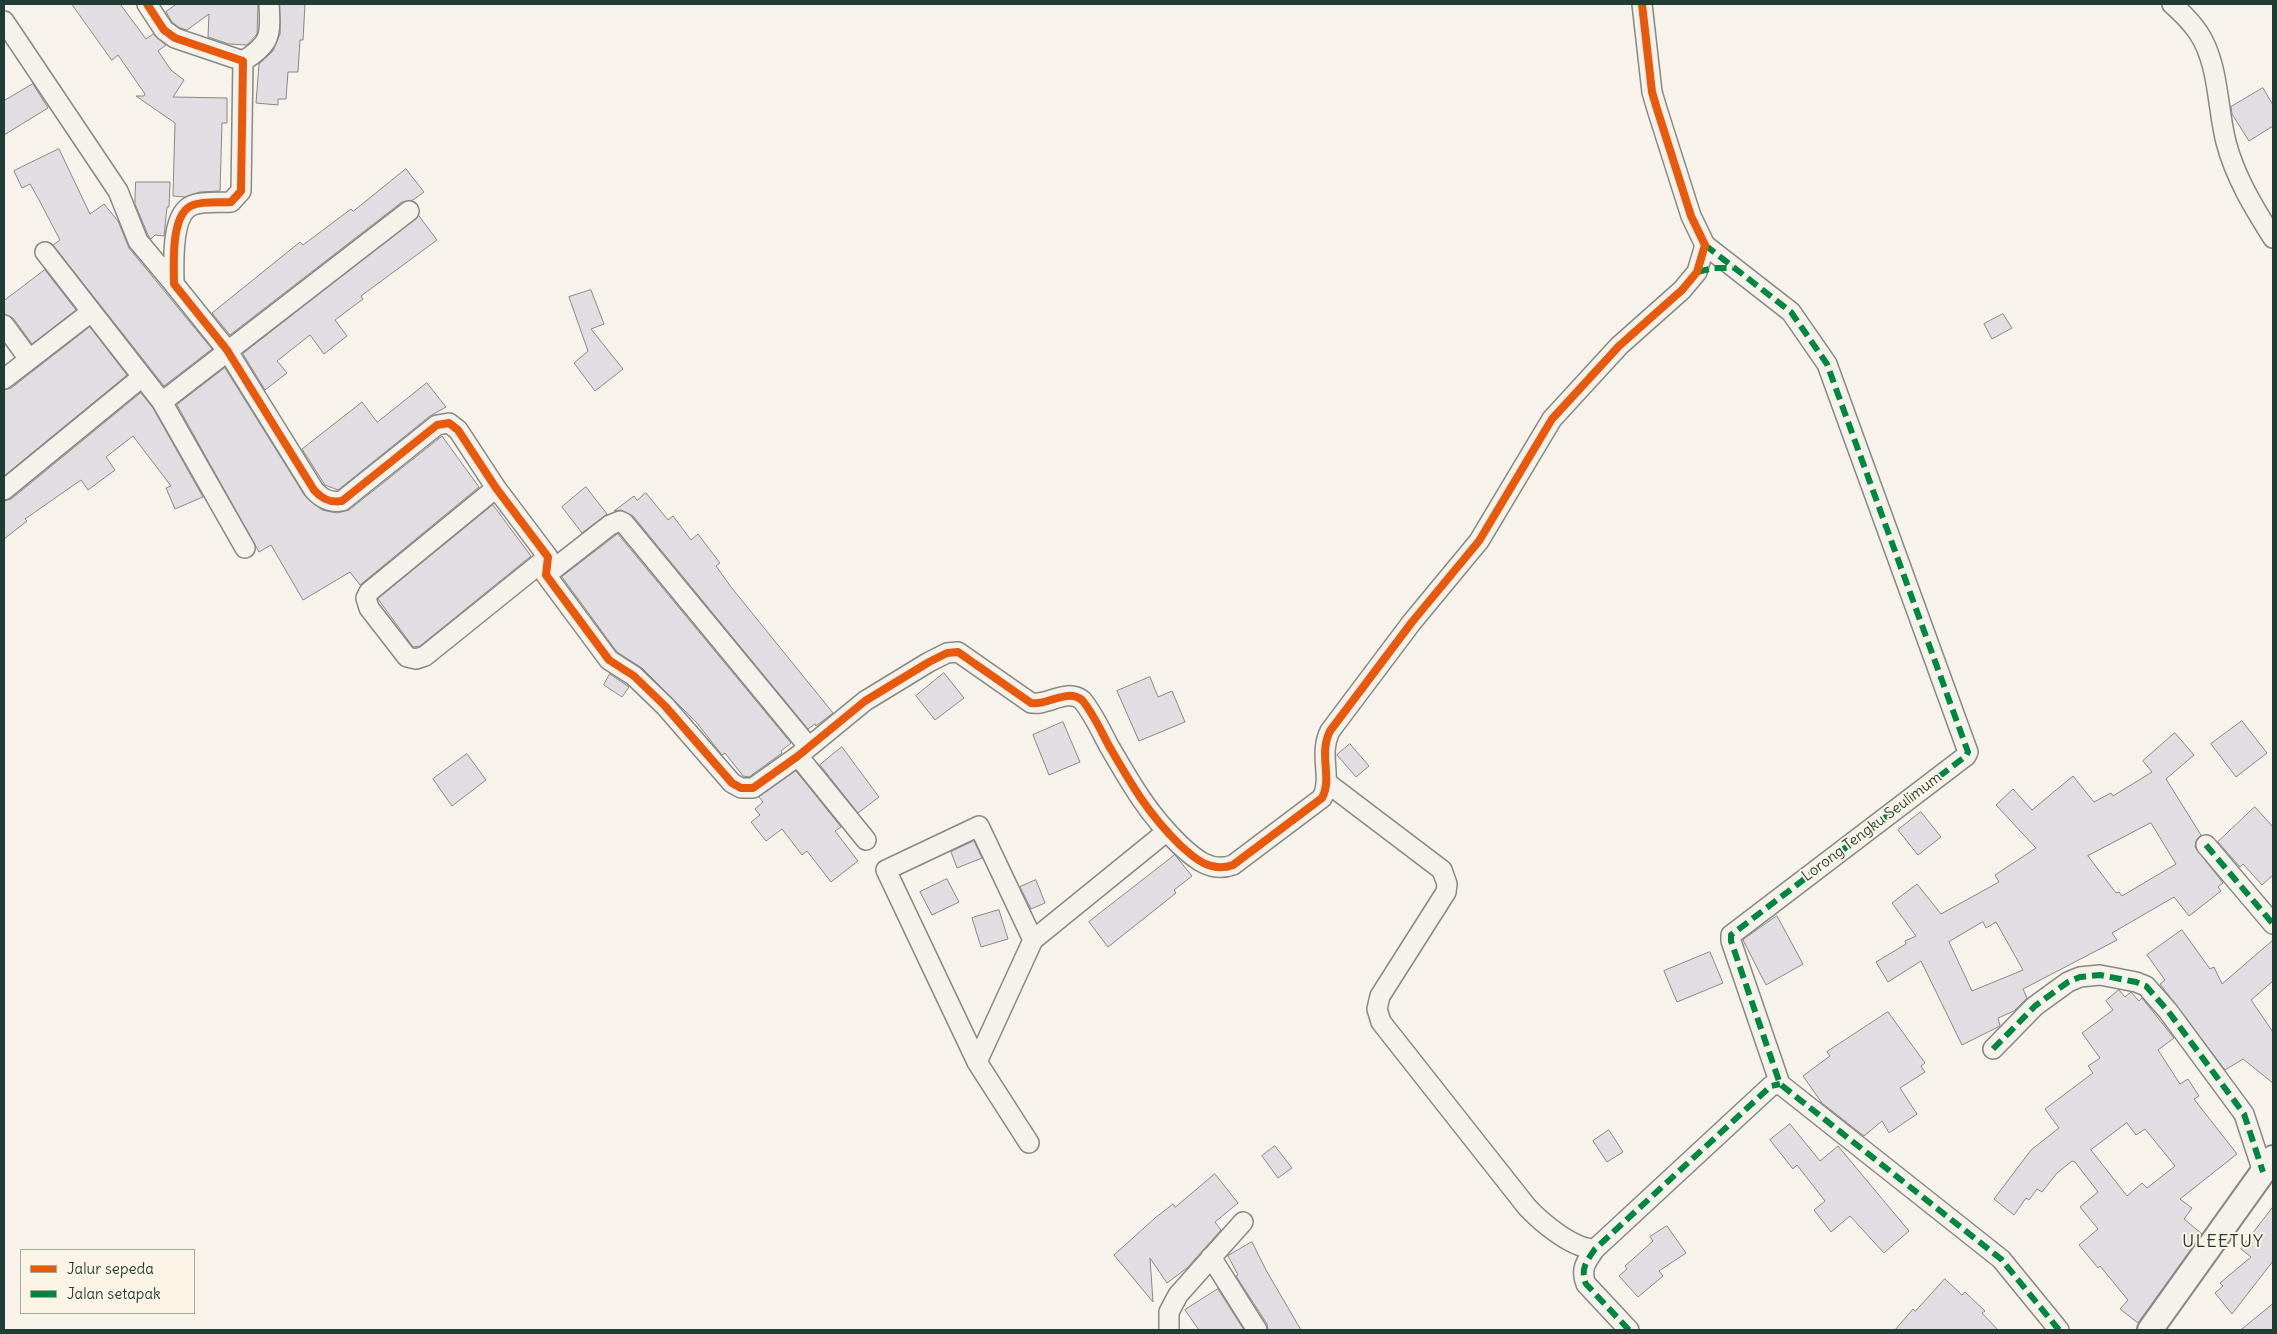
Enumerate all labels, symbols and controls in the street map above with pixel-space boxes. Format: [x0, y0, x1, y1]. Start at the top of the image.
street label: Lorong Tengku Seulimum [1799, 769, 1945, 885]
district label: ULEETUY [2181, 1231, 2265, 1253]
legend [20, 1249, 195, 1314]
text: Jalur sepeda [67, 1259, 154, 1278]
text: Jalan setapak [67, 1284, 161, 1303]

